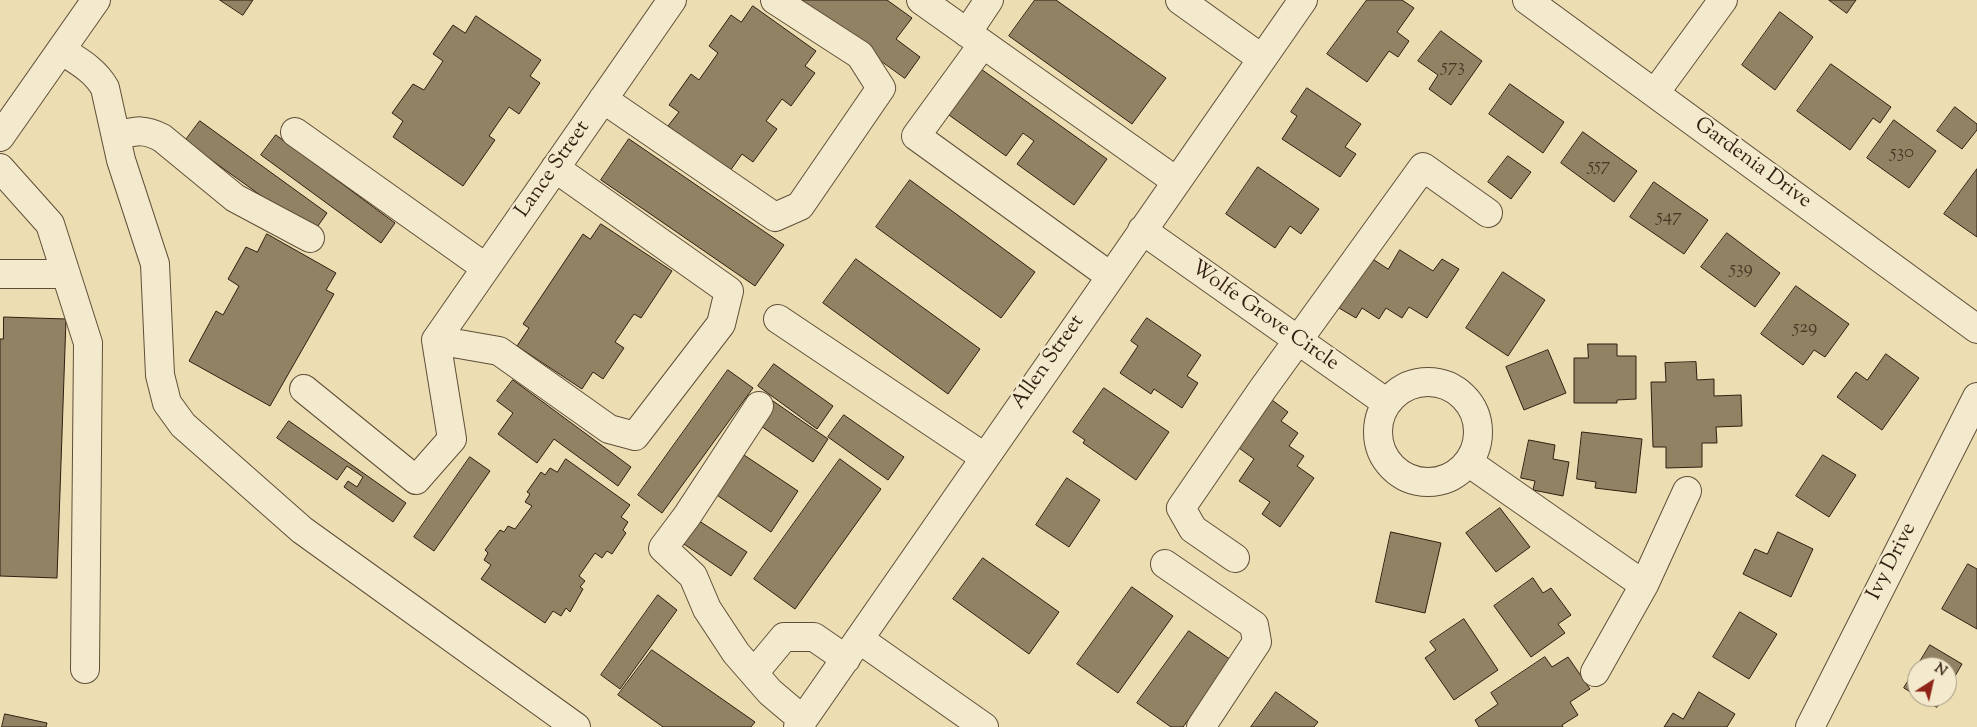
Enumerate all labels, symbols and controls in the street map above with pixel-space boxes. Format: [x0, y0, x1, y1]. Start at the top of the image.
house number: 573 [1441, 57, 1465, 79]
street label: Gardenia Drive [1688, 113, 1816, 215]
street label: Lance Street [511, 117, 597, 223]
house number: 530 [1890, 143, 1914, 165]
house number: 557 [1588, 156, 1610, 178]
house number: 547 [1656, 207, 1682, 229]
street label: Wolfe Grove Circle [1185, 256, 1343, 378]
house number: 539 [1729, 259, 1753, 281]
street label: Allen Street [1007, 311, 1091, 415]
house number: 529 [1793, 318, 1817, 340]
street label: Ivy Drive [1863, 519, 1923, 605]
north arrow [1907, 657, 1957, 707]
text: N [1930, 659, 1950, 682]

